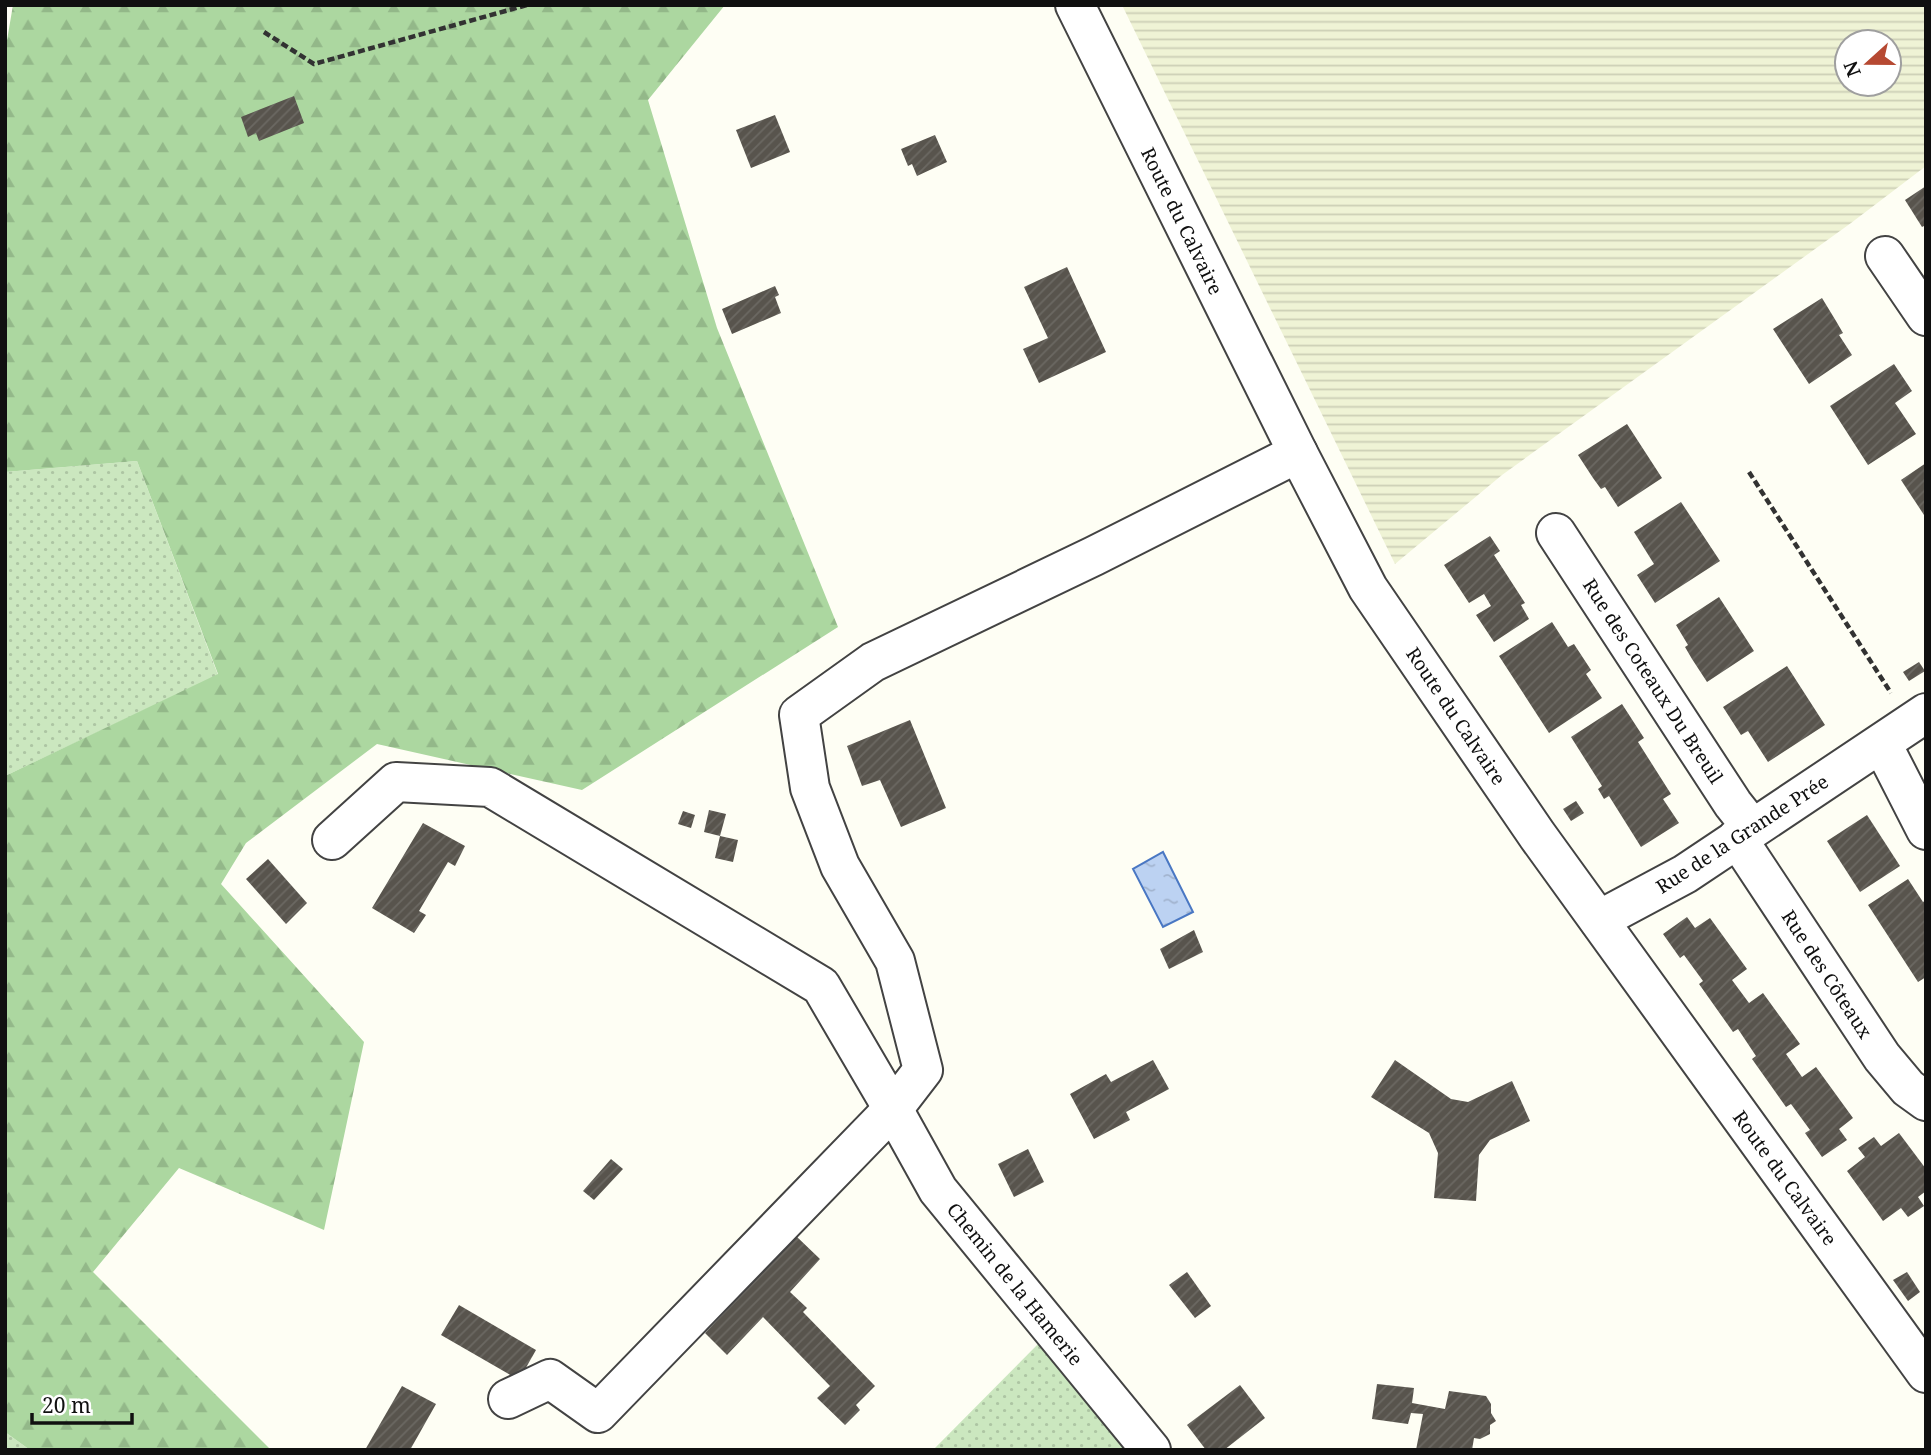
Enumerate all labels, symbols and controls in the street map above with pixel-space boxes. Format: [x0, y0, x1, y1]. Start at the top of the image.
north arrow [1833, 28, 1903, 98]
text: N [1837, 57, 1867, 81]
street label: Route du Calvaire [1135, 143, 1229, 299]
street label: Rue des Coteaux Du Breuil [1577, 573, 1729, 789]
street label: Route du Calvaire [1400, 642, 1512, 790]
street label: Rue de la Grande Prée [1651, 768, 1833, 900]
street label: Rue des Côteaux [1776, 905, 1878, 1043]
street label: Route du Calvaire [1727, 1105, 1843, 1251]
street label: Chemin de la Hamerie [941, 1197, 1089, 1371]
scale bar [32, 1382, 131, 1426]
text: 20 m [42, 1391, 91, 1419]

